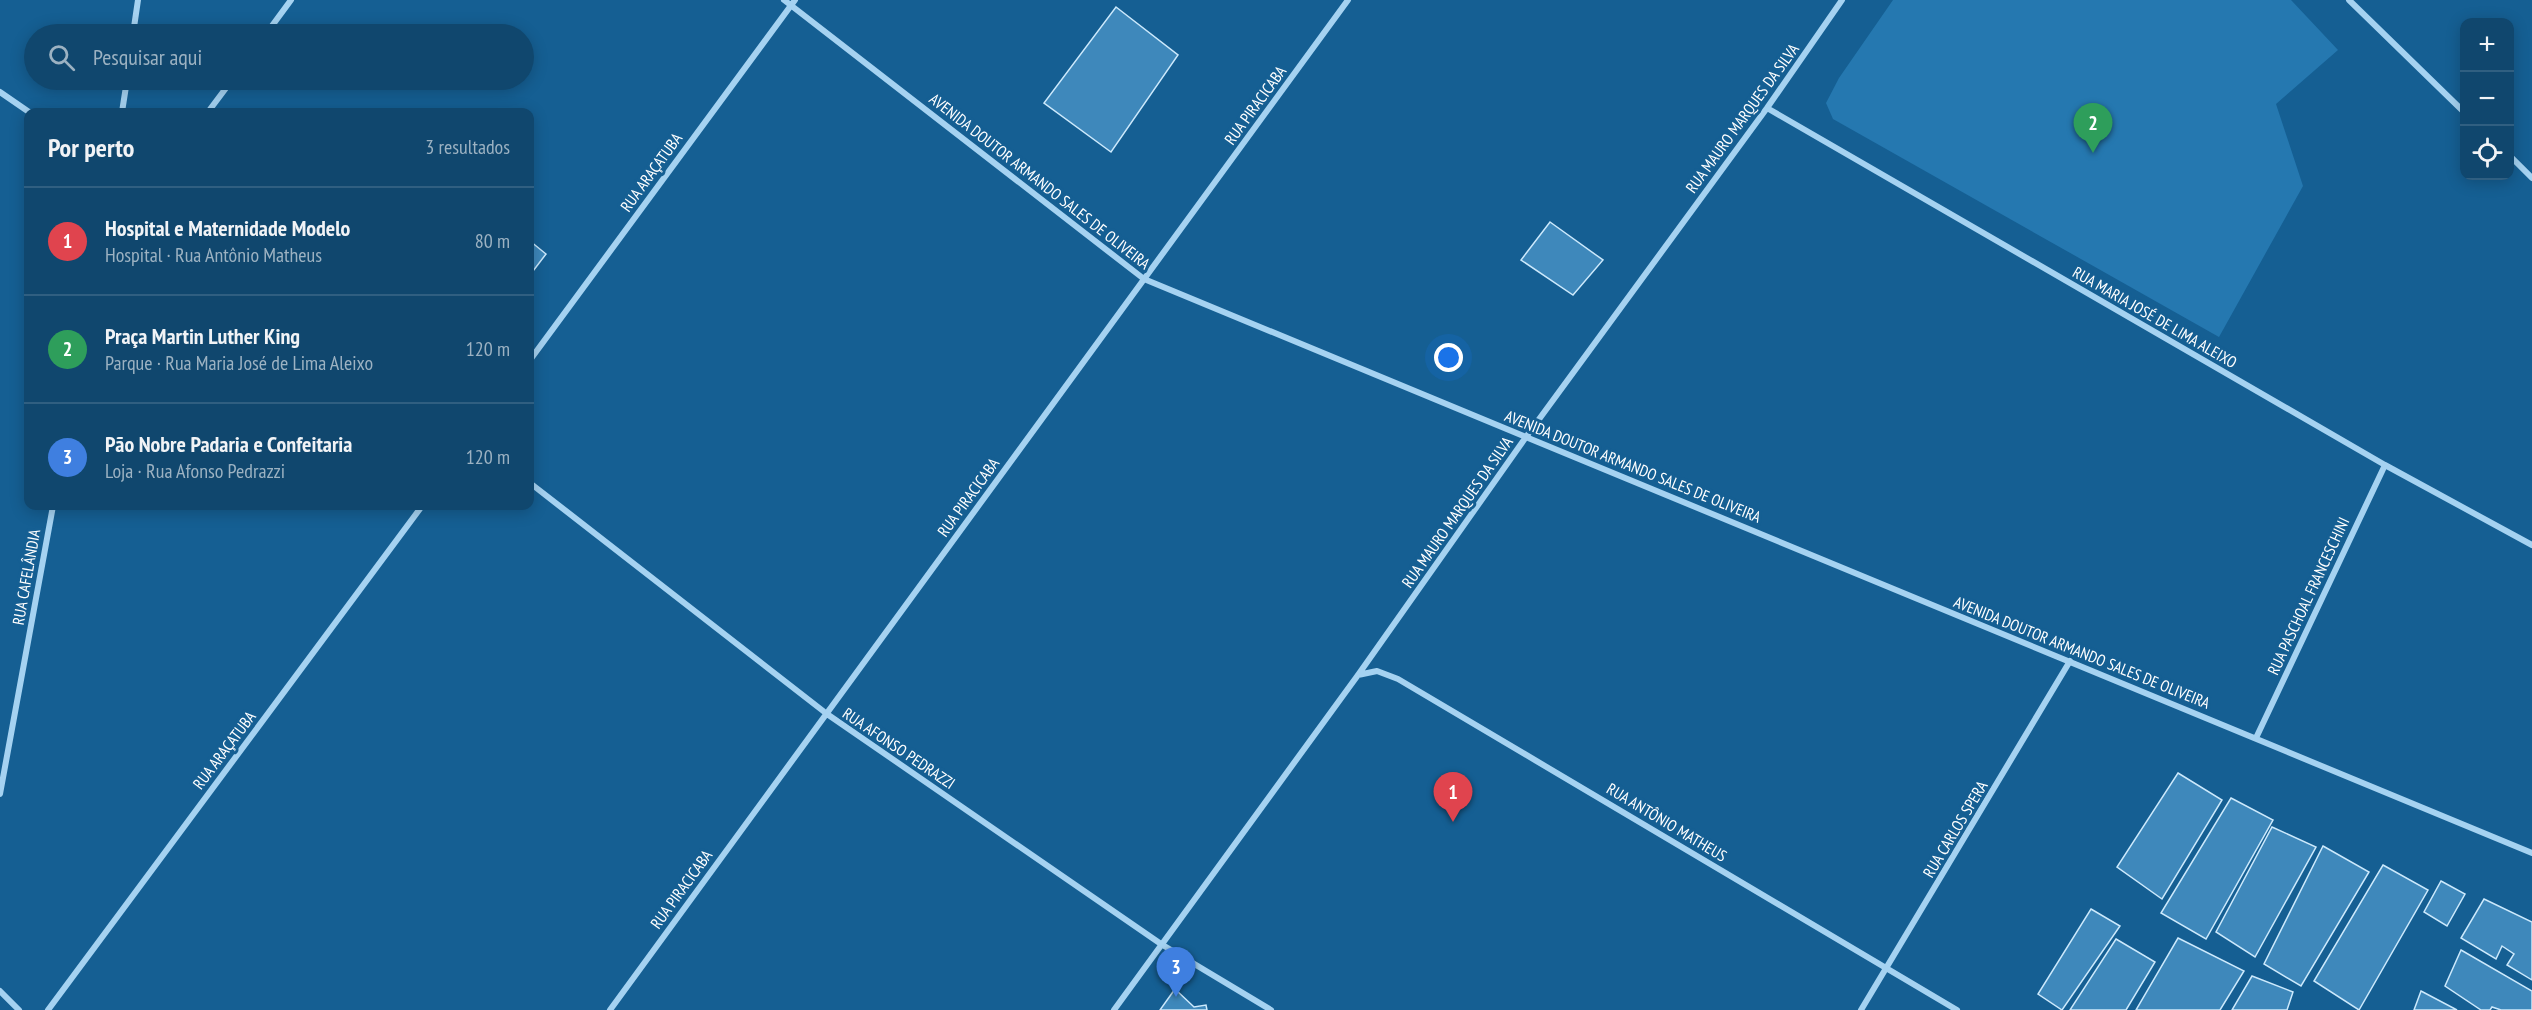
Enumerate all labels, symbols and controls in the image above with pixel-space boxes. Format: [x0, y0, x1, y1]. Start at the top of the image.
map controls [2460, 18, 2514, 180]
button: + [2460, 18, 2514, 72]
search box [24, 24, 534, 90]
street label: RUA MAURO MARQUES DA SILVA [1681, 39, 1803, 197]
icon: search [45, 41, 78, 74]
text: Pesquisar aqui [93, 43, 202, 71]
street label: RUA PIRACICABA [1220, 61, 1291, 148]
button: − [2460, 72, 2514, 126]
street label: AVENIDA DOUTOR ARMANDO SALES DE OLIVEIRA [926, 89, 1155, 274]
pin: 2 [2074, 104, 2112, 153]
button: locate [2460, 126, 2514, 180]
street label: RUA ARAÇATUBA [616, 128, 686, 215]
text: Por perto [48, 131, 134, 164]
text: 3 resultados [425, 134, 510, 160]
text: Hospital e Maternidade Modelo [105, 214, 350, 242]
text: 1 [63, 228, 72, 254]
text: 80 m [475, 228, 510, 254]
text: Hospital · Rua Antônio Matheus [105, 242, 322, 268]
street label: RUA MARIA JOSÉ DE LIMA ALEIXO [2069, 262, 2241, 372]
text: Praça Martin Luther King [105, 322, 300, 350]
text: 2 [63, 336, 72, 362]
text: 120 m [466, 336, 510, 362]
your location [1434, 343, 1463, 372]
text: Parque · Rua Maria José de Lima Aleixo [105, 350, 373, 376]
street label: AVENIDA DOUTOR ARMANDO SALES DE OLIVEIRA [1502, 405, 1764, 527]
text: Pão Nobre Padaria e Confeitaria [105, 430, 352, 458]
street label: RUA MAURO MARQUES DA SILVA [1397, 432, 1517, 591]
text: 3 [63, 444, 72, 470]
text: 120 m [466, 444, 510, 470]
street label: RUA PIRACICABA [933, 453, 1004, 540]
text: Loja · Rua Afonso Pedrazzi [105, 458, 285, 484]
street label: RUA PASCHOAL FRANCESCHINI [2263, 514, 2353, 678]
street label: RUA CAFELÂNDIA [8, 527, 44, 627]
street label: AVENIDA DOUTOR ARMANDO SALES DE OLIVEIRA [1951, 591, 2213, 713]
street label: RUA AFONSO PEDRAZZI [839, 703, 959, 793]
street label: RUA ARAÇATUBA [188, 707, 260, 793]
pin: 1 [1434, 772, 1472, 822]
street label: RUA CARLOS SPERA [1918, 777, 1992, 881]
street label: RUA ANTÔNIO MATHEUS [1603, 778, 1731, 866]
street label: RUA PIRACICABA [646, 845, 717, 932]
pin: 3 [1156, 948, 1196, 997]

